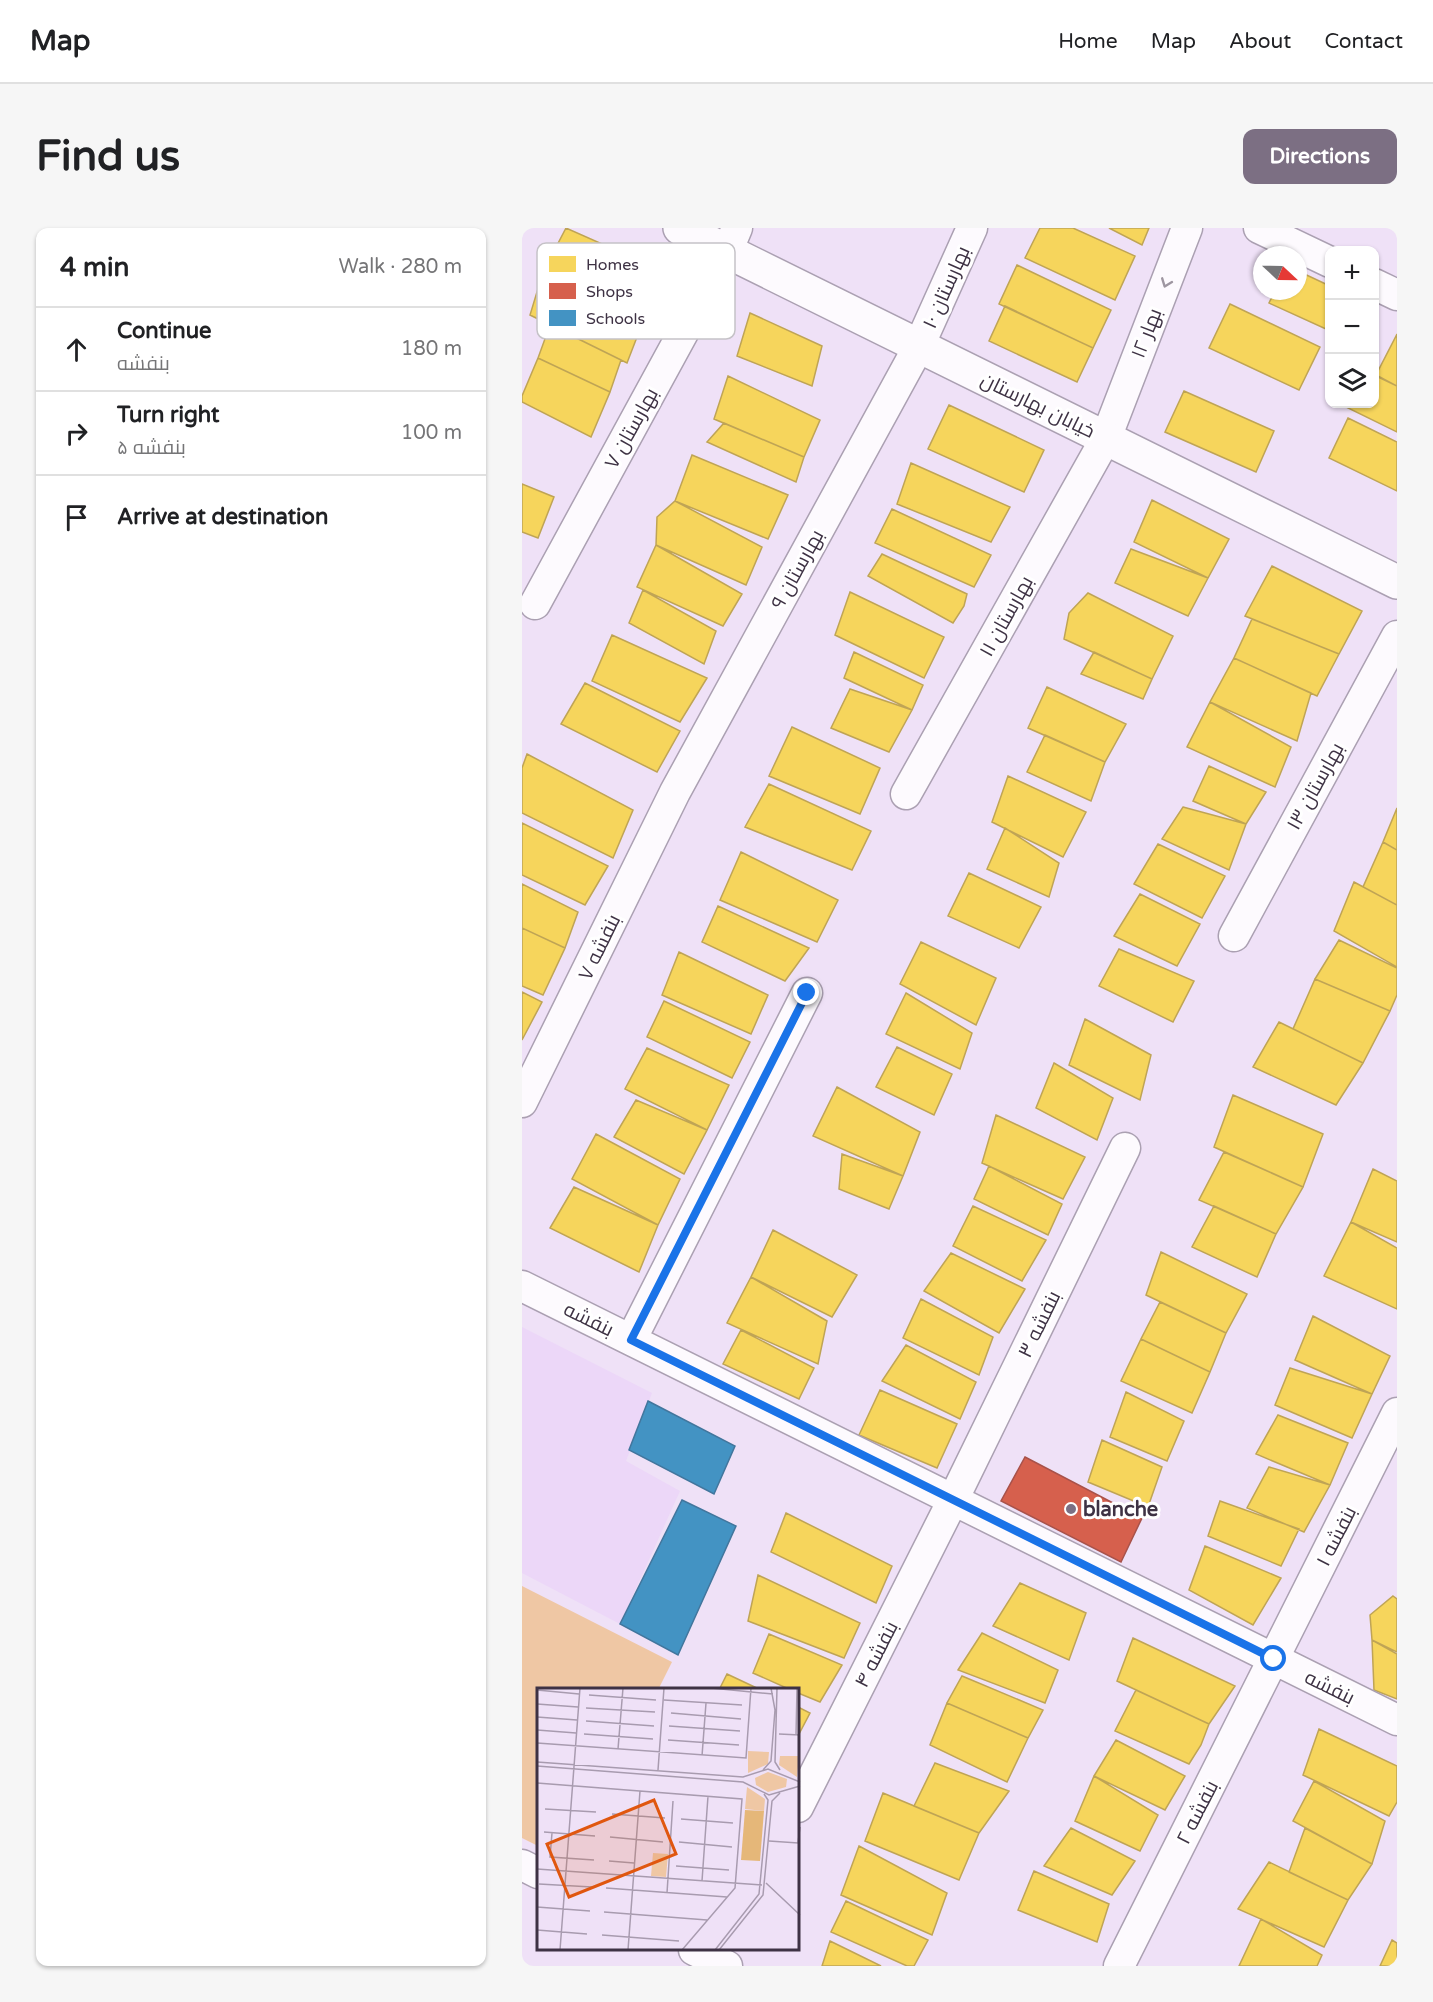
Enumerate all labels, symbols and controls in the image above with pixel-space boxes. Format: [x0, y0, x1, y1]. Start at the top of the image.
text: Map [30, 24, 90, 58]
text: Home [1058, 29, 1118, 54]
text: Map [1151, 29, 1196, 54]
text: About [1229, 29, 1291, 54]
text: Contact [1324, 29, 1403, 54]
button: Directions [1243, 129, 1397, 184]
text: Find us [36, 131, 180, 182]
street label: بهارستان ۱۰ [918, 242, 976, 332]
legend [537, 243, 735, 339]
north arrow [1253, 246, 1307, 300]
map controls [1325, 246, 1379, 408]
button: + [1325, 246, 1379, 300]
text: 4 min [60, 252, 129, 283]
text: Walk · 280 m [339, 255, 462, 279]
text: Homes [586, 255, 639, 275]
one-way arrow [1161, 276, 1173, 287]
text: Shops [586, 282, 633, 302]
button: − [1325, 300, 1379, 354]
street label: بهار ۱۲ [1126, 305, 1167, 362]
text: Schools [586, 309, 645, 329]
text: Continue [117, 318, 212, 344]
icon: ahead [60, 333, 93, 366]
text: 180 m [401, 337, 462, 361]
text: بنفشه [117, 352, 170, 376]
button: layers [1325, 354, 1379, 408]
street label: خیابان بهارستان [977, 368, 1099, 444]
street label: بهارستان ۷ [600, 384, 664, 473]
text: Turn right [117, 402, 219, 428]
icon: right [60, 417, 93, 450]
text: 100 m [401, 421, 462, 445]
text: بنفشه ۵ [117, 436, 186, 460]
icon: arrive [60, 501, 93, 534]
text: Arrive at destination [117, 504, 328, 530]
street label: بهارستان ۹ [766, 526, 829, 613]
street label: بهارستان ۱۱ [975, 572, 1039, 661]
street label: بهارستان ۱۳ [1282, 739, 1350, 834]
street label: بنفشه ۷ [574, 911, 626, 984]
route end [793, 979, 819, 1005]
street label: بنفشه ۳ [1013, 1287, 1066, 1362]
street label: بنفشه [560, 1298, 618, 1342]
place label: blanche [1083, 1498, 1158, 1522]
marker: blanche [1064, 1502, 1078, 1516]
street label: بنفشه ۱ [1312, 1502, 1362, 1570]
street label: بنفشه ۴ [850, 1617, 904, 1692]
route start [1260, 1645, 1286, 1671]
street label: بنفشه [1301, 1666, 1359, 1710]
inset map [537, 1688, 800, 1951]
street label: بنفشه ۲ [1172, 1776, 1224, 1848]

